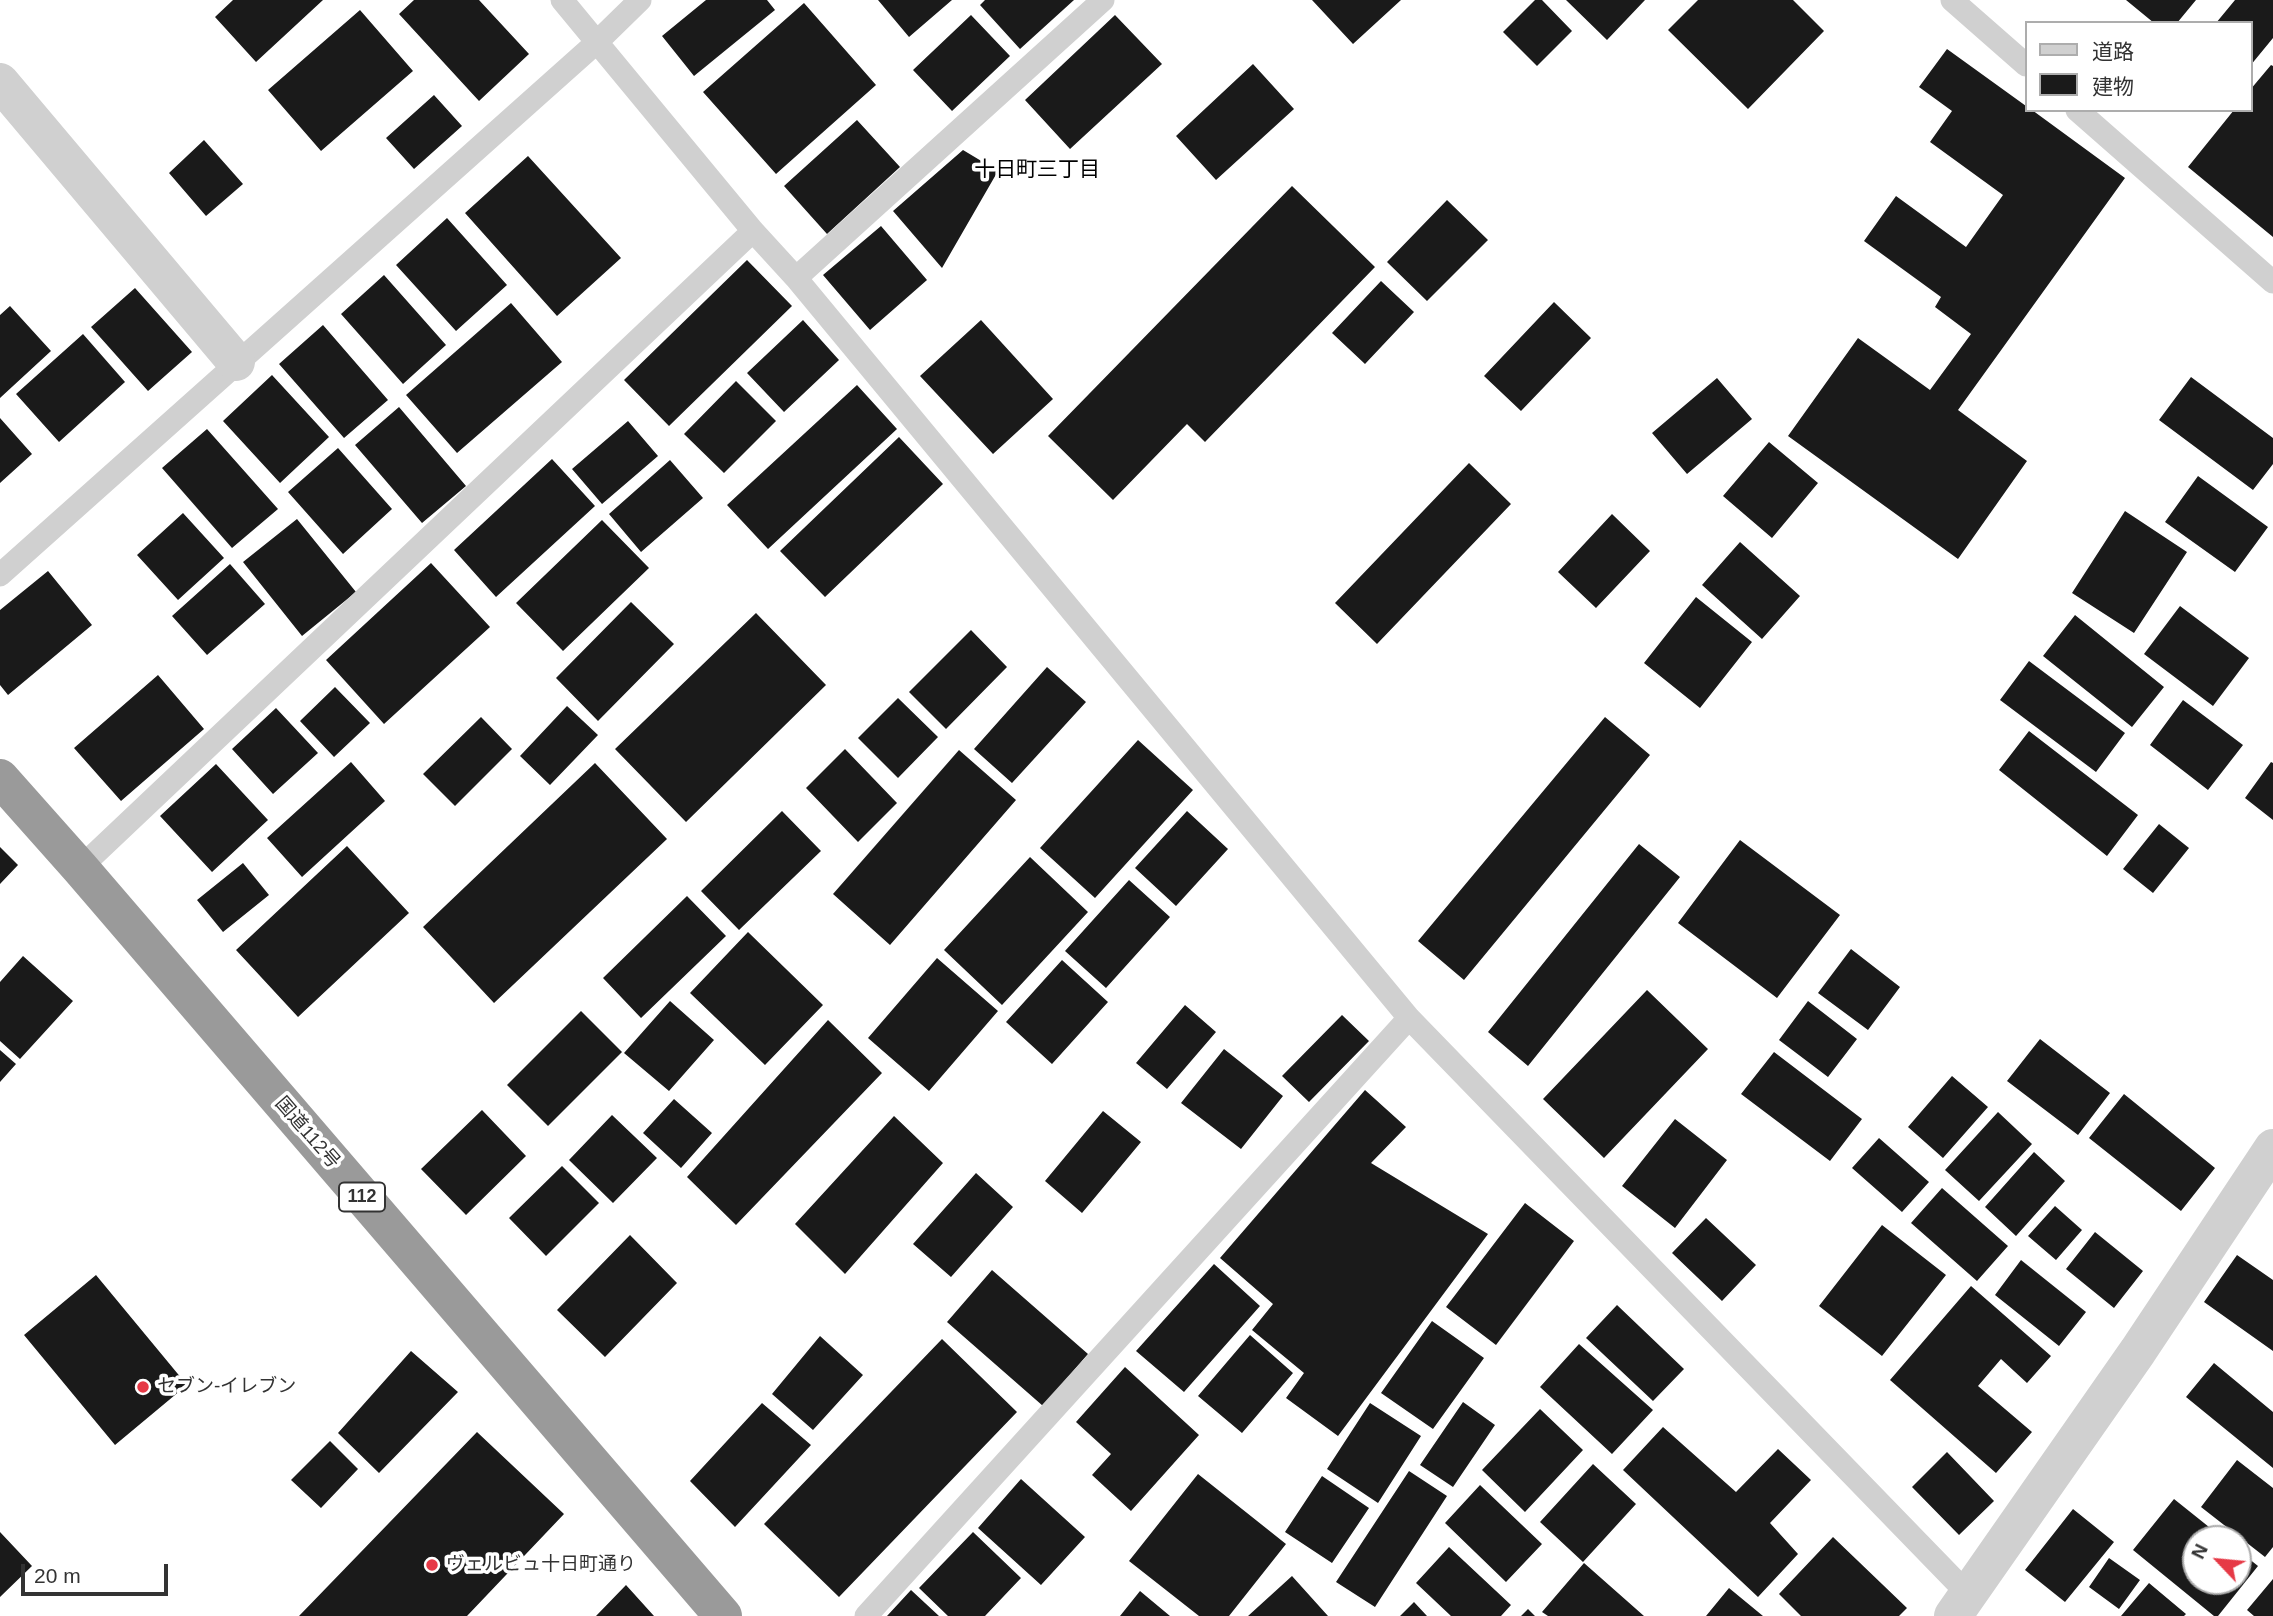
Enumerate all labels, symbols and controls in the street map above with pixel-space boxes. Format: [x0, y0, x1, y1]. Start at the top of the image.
legend [2024, 21, 2252, 112]
text: 道路 [2092, 40, 2134, 63]
text: 建物 [2092, 75, 2134, 98]
district label: 十日町三丁目 [974, 157, 1100, 183]
street label: 国道112号 [270, 1093, 344, 1173]
road number: 112 [339, 1182, 385, 1212]
place label: セブン-イレブン [157, 1376, 296, 1398]
marker: セブン-イレブン [135, 1379, 151, 1395]
north arrow [2182, 1525, 2252, 1595]
text: N [2187, 1541, 2212, 1562]
scale bar [24, 1550, 172, 1594]
place label: ヴェルビュ十日町通り [446, 1554, 636, 1576]
marker: ヴェルビュ十日町通り [424, 1557, 440, 1573]
text: 20 m [34, 1564, 81, 1587]

